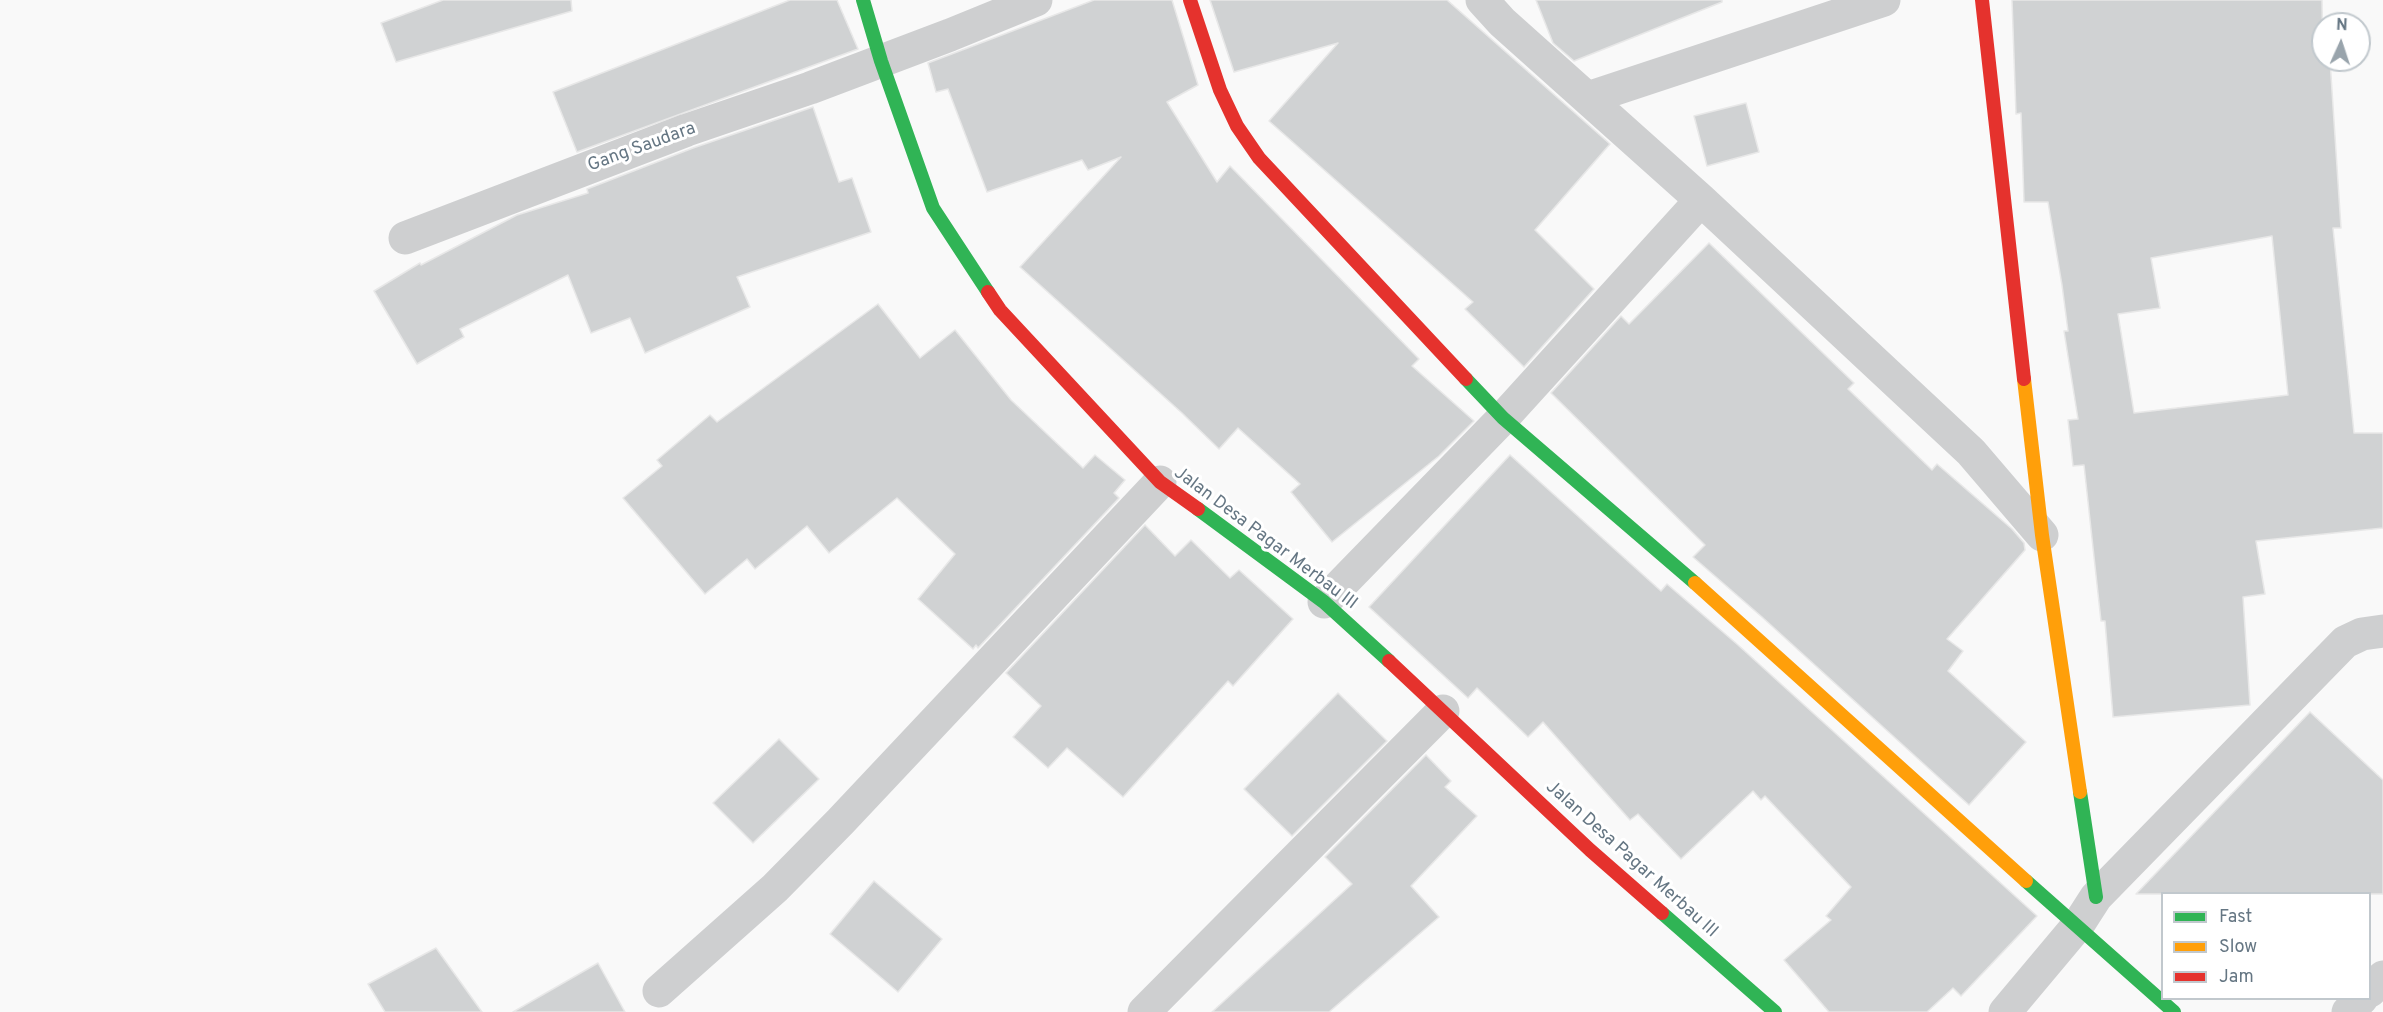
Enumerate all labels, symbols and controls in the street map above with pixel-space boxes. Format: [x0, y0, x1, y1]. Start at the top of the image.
north arrow [2311, 12, 2371, 72]
text: N [2336, 16, 2348, 36]
street label: Gang Saudara [585, 119, 699, 177]
street label: Jalan Desa Pagar Merbau III [1169, 463, 1361, 615]
street label: Jalan Desa Pagar Merbau III [1540, 777, 1722, 943]
legend [2161, 892, 2371, 1000]
text: Fast [2219, 906, 2252, 929]
text: Slow [2219, 936, 2257, 959]
text: Jam [2219, 966, 2254, 989]

